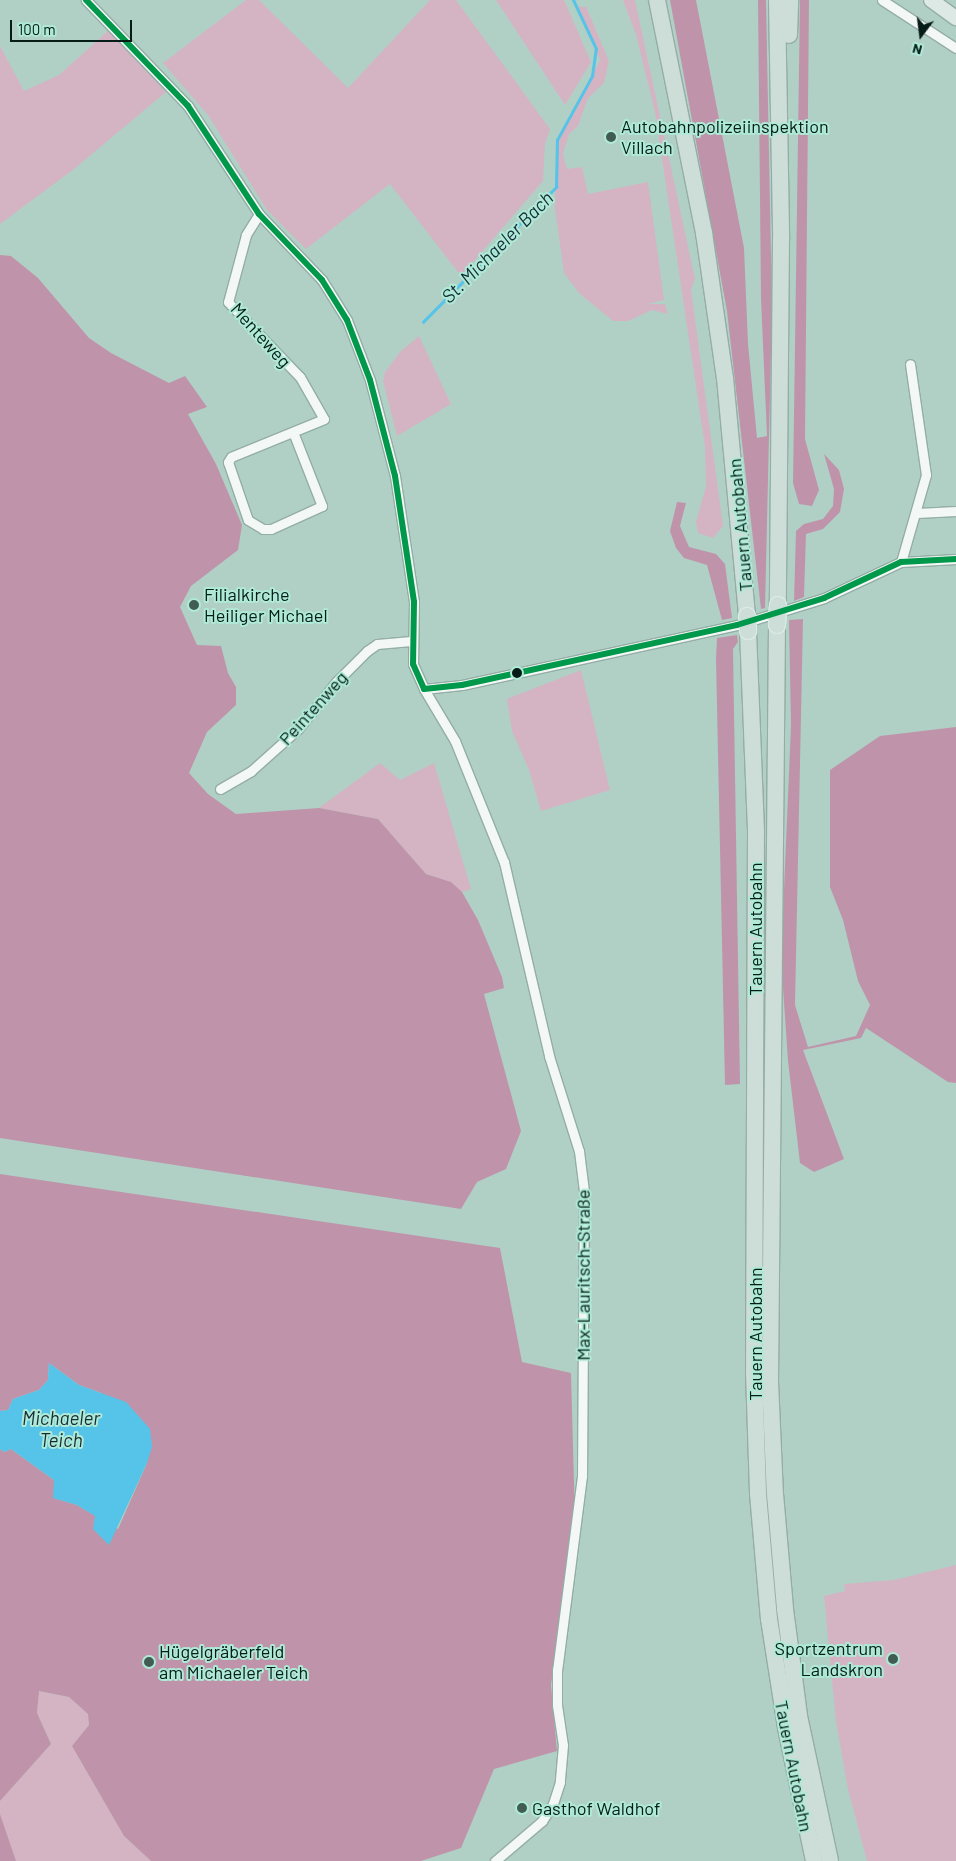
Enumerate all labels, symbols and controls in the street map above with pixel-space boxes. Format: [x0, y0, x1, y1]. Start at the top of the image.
scale bar [12, 10, 135, 42]
north arrow [896, 10, 946, 60]
text: 100 m [18, 20, 56, 38]
text: N [910, 41, 924, 59]
place label: Autobahnpolizeiinspektion Villach [621, 116, 829, 158]
marker: Autobahnpolizeiinspektion Villach [605, 131, 617, 143]
water label: St. Michaeler Bach [436, 186, 558, 308]
street label: Menteweg [226, 298, 296, 372]
street label: Tauern Autobahn [723, 458, 757, 592]
place label: Filialkirche Heiliger Michael [204, 584, 328, 626]
marker: Filialkirche Heiliger Michael [188, 599, 200, 611]
street label: Peintenweg [274, 667, 352, 749]
unlabelled marker [512, 668, 522, 678]
street label: Tauern Autobahn [744, 862, 766, 996]
street label: Max-Lauritsch-Straße [572, 1189, 594, 1361]
street label: Tauern Autobahn [744, 1267, 766, 1401]
water label: Michaeler Teich [22, 1407, 100, 1451]
place label: Sportzentrum Landskron [775, 1638, 883, 1680]
place label: Hügelgräberfeld am Michaeler Teich [159, 1641, 308, 1684]
marker: Sportzentrum Landskron [887, 1653, 899, 1665]
marker: Hügelgräberfeld am Michaeler Teich [143, 1656, 155, 1668]
street label: Tauern Autobahn [771, 1698, 817, 1834]
place label: Gasthof Waldhof [532, 1797, 660, 1819]
marker: Gasthof Waldhof [516, 1802, 528, 1814]

